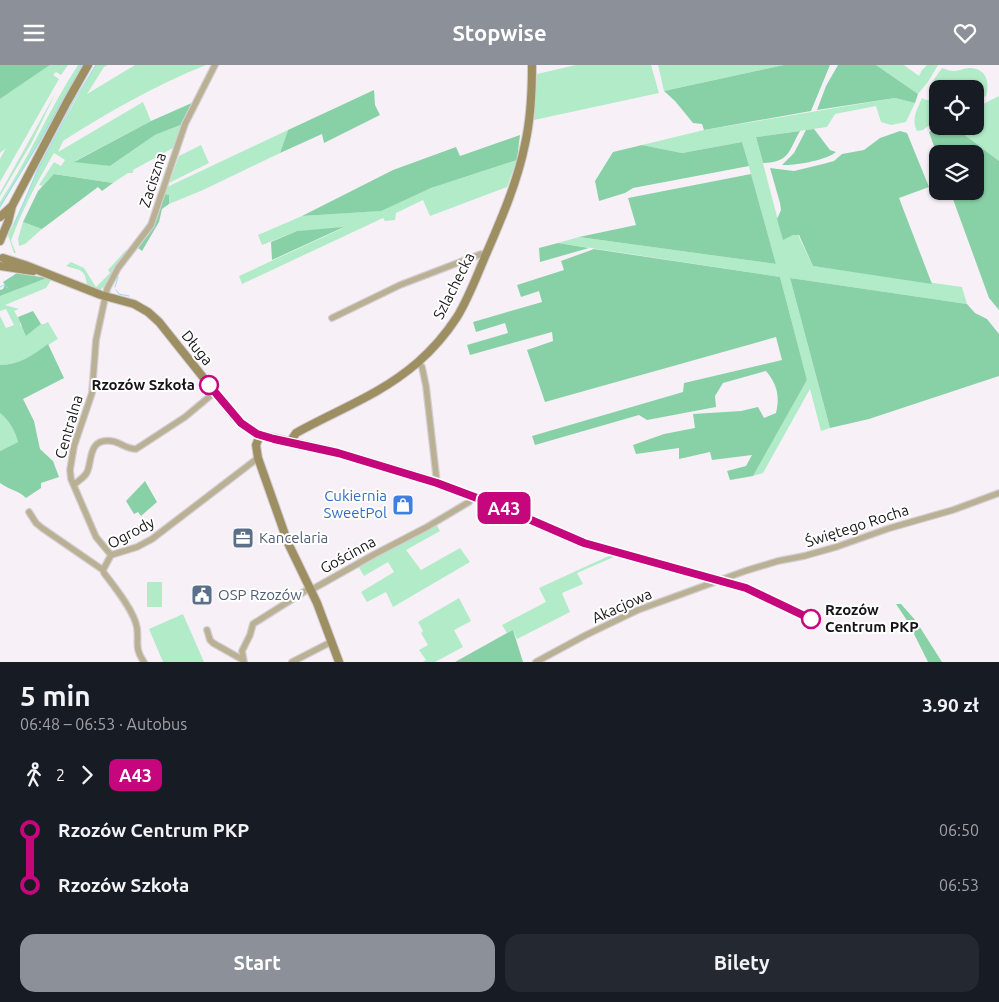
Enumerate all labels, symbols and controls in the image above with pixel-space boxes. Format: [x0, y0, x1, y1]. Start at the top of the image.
icon: menu [20, 19, 48, 47]
icon: heart [951, 19, 979, 47]
text: Stopwise [452, 20, 547, 45]
map controls [929, 80, 984, 200]
button: locate [929, 80, 984, 135]
button: layers [929, 145, 984, 200]
street label: Zaciszna [136, 150, 169, 209]
street label: Szlachecka [430, 250, 478, 322]
street label: Długa [178, 327, 216, 368]
marker: Rzozów Szkoła [199, 375, 219, 395]
place label: Rzozów Szkoła [91, 376, 195, 393]
street label: Centralna [51, 393, 86, 461]
place label: Cukiernia SweetPol [324, 487, 387, 521]
line badge: A43 [475, 492, 533, 524]
shop icon: Cukiernia SweetPol [391, 493, 415, 517]
text: A43 [488, 498, 520, 518]
street label: Świętego Rocha [803, 501, 911, 550]
street label: Ogrody [104, 513, 157, 552]
office icon: Kancelaria [231, 526, 255, 550]
place label: Kancelaria [259, 529, 328, 546]
street label: Gościnna [317, 532, 378, 577]
public building icon: OSP Rzozów [190, 583, 214, 607]
street label: Akacjowa [589, 585, 654, 626]
place label: OSP Rzozów [218, 586, 302, 603]
place label: Rzozów Centrum PKP [825, 601, 919, 635]
marker: Rzozów Centrum PKP [801, 609, 821, 629]
text: 5 min [20, 680, 91, 711]
text: 3.90 zł [922, 694, 979, 716]
text: 06:48 – 06:53 · Autobus [20, 715, 187, 733]
icon: walk [20, 761, 48, 789]
icon: forward [73, 761, 101, 789]
text: A43 [119, 765, 152, 785]
text: 2 [56, 766, 65, 784]
text: Rzozów Centrum PKP [58, 819, 249, 841]
text: 06:50 [939, 821, 979, 839]
text: Rzozów Szkoła [58, 874, 189, 896]
text: 06:53 [939, 876, 979, 894]
button: Start [20, 934, 495, 992]
button: Bilety [505, 934, 979, 992]

